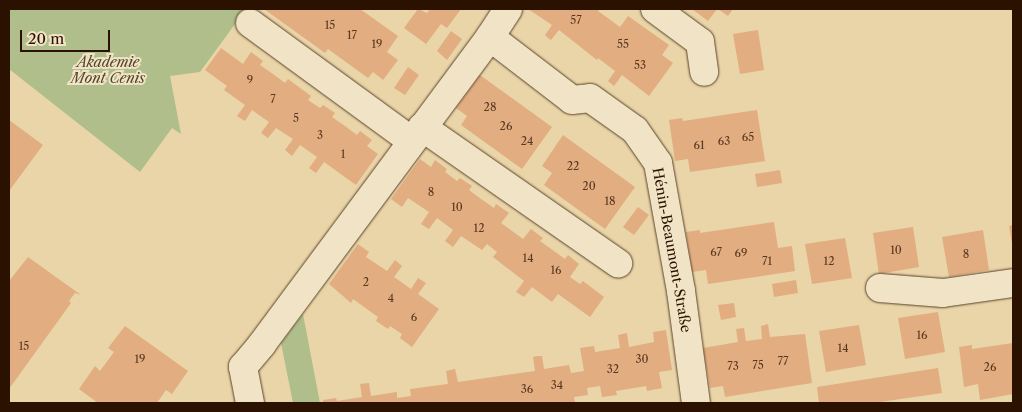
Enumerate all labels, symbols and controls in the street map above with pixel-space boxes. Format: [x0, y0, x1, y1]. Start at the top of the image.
house number: 57 [570, 13, 582, 27]
house number: 15 [325, 18, 335, 32]
scale bar [22, 20, 112, 52]
house number: 17 [347, 28, 357, 42]
text: 20 m [28, 29, 64, 48]
house number: 19 [371, 37, 383, 51]
house number: 55 [617, 37, 629, 51]
park label: Akademie Mont Cenis [71, 54, 145, 86]
house number: 53 [634, 58, 646, 72]
house number: 9 [247, 73, 253, 87]
house number: 7 [270, 92, 276, 106]
house number: 28 [484, 100, 496, 114]
house number: 5 [293, 111, 299, 125]
house number: 26 [500, 119, 512, 133]
house number: 3 [317, 128, 323, 142]
house number: 65 [742, 130, 754, 144]
house number: 24 [521, 134, 533, 148]
house number: 63 [718, 134, 730, 148]
house number: 61 [693, 138, 705, 152]
house number: 1 [341, 147, 345, 161]
house number: 22 [567, 159, 579, 173]
street label: Hénin-Beaumont-Straße [649, 166, 695, 334]
house number: 20 [582, 179, 596, 193]
house number: 8 [428, 185, 434, 199]
house number: 18 [604, 194, 616, 208]
house number: 10 [451, 200, 463, 214]
house number: 12 [474, 221, 484, 235]
house number: 10 [890, 243, 902, 257]
house number: 67 [710, 245, 722, 259]
house number: 69 [735, 246, 747, 260]
house number: 8 [963, 247, 969, 261]
house number: 14 [523, 251, 533, 265]
house number: 71 [762, 254, 772, 268]
house number: 12 [824, 254, 834, 268]
house number: 16 [550, 263, 562, 277]
house number: 2 [363, 275, 369, 289]
house number: 4 [388, 291, 394, 305]
house number: 6 [411, 310, 417, 324]
house number: 16 [916, 328, 928, 342]
house number: 15 [19, 339, 29, 353]
house number: 14 [838, 341, 848, 355]
house number: 19 [134, 352, 146, 366]
house number: 30 [635, 352, 649, 366]
house number: 77 [778, 354, 788, 368]
house number: 75 [752, 358, 764, 372]
house number: 73 [727, 359, 739, 373]
house number: 26 [984, 360, 996, 374]
house number: 32 [607, 362, 619, 376]
house number: 34 [551, 378, 563, 392]
house number: 36 [521, 382, 533, 396]

